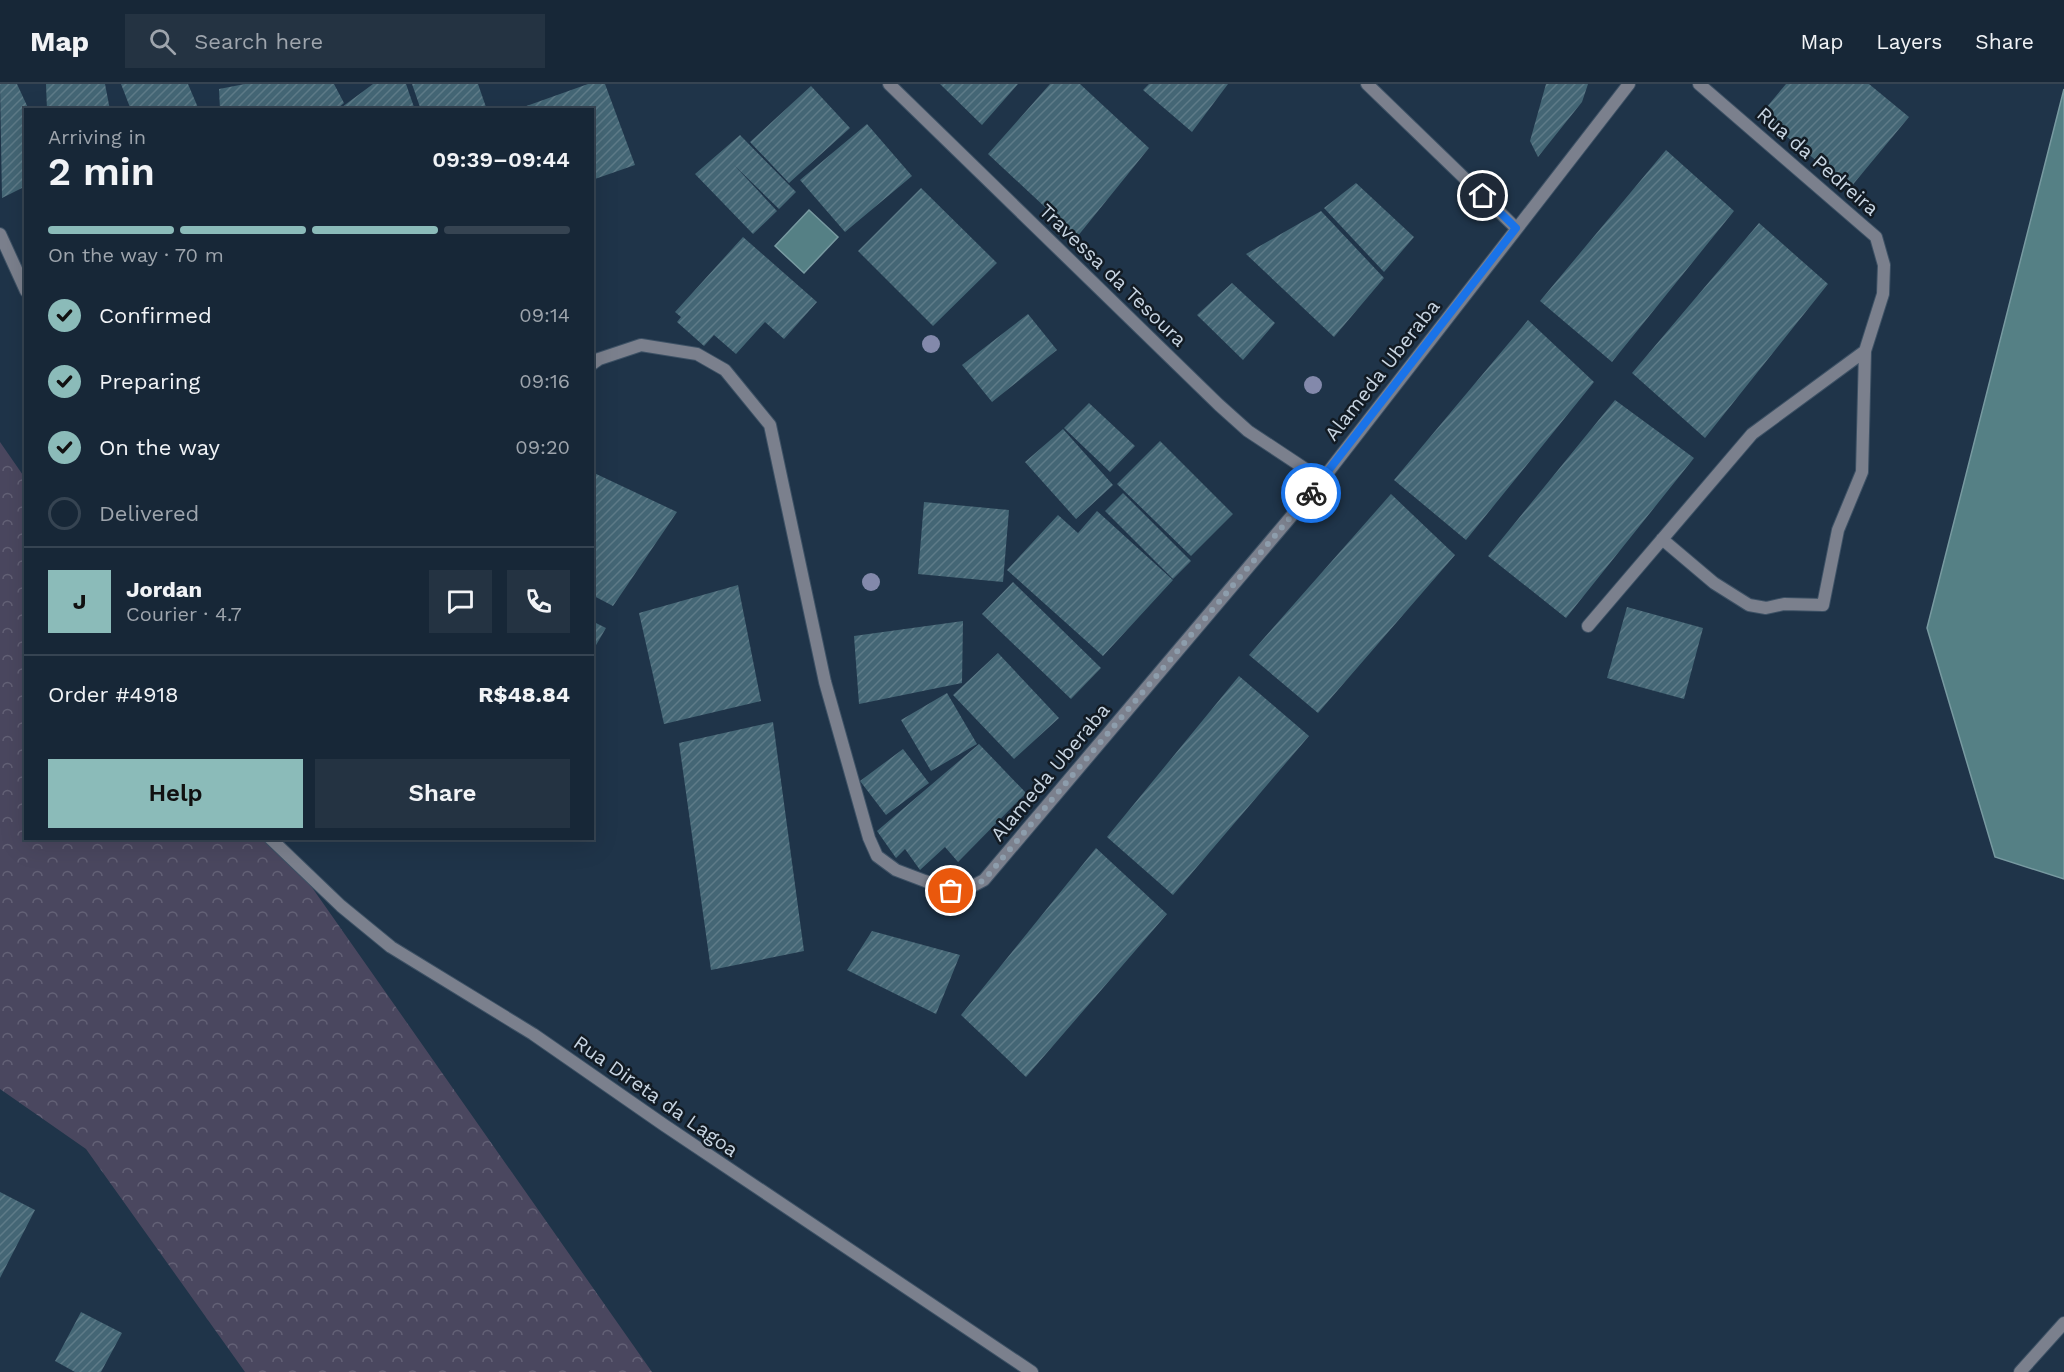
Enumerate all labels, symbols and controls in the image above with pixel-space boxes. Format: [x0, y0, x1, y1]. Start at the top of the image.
search box [125, 14, 545, 68]
text: Map [30, 25, 89, 58]
icon: search [146, 25, 179, 58]
text: Search here [194, 29, 323, 54]
text: Map [1800, 29, 1843, 54]
text: Layers [1876, 29, 1942, 54]
text: Share [1975, 29, 2034, 54]
street label: Rua da Pedreira [1752, 102, 1884, 220]
text: Arriving in [48, 125, 146, 149]
text: 09:39–09:44 [432, 147, 570, 172]
text: 2 min [48, 149, 155, 194]
pin [1457, 170, 1508, 221]
icon: home [1466, 179, 1499, 212]
street label: Travessa da Tesoura [1034, 198, 1192, 352]
text: On the way · 70 m [48, 243, 224, 267]
street label: Alameda Uberaba [1319, 295, 1445, 445]
icon: check [48, 299, 81, 332]
text: Confirmed [99, 303, 212, 328]
text: 09:14 [519, 303, 570, 327]
icon: check [48, 365, 81, 398]
text: Preparing [99, 369, 200, 394]
text: 09:16 [519, 369, 570, 393]
icon: check [48, 431, 81, 464]
text: On the way [99, 435, 220, 460]
text: 09:20 [515, 435, 570, 459]
courier [1281, 463, 1341, 523]
icon: bike [1295, 477, 1328, 510]
text: Delivered [99, 501, 199, 526]
button: chat [429, 570, 492, 633]
button: phone [507, 570, 570, 633]
text: Jordan [126, 577, 202, 602]
text: J [73, 589, 86, 614]
text: Courier · 4.7 [126, 602, 242, 626]
text: Order #4918 [48, 682, 179, 707]
text: R$48.84 [478, 682, 570, 707]
street label: Alameda Uberaba [985, 698, 1115, 846]
button: Help [48, 759, 303, 828]
button: Share [315, 759, 570, 828]
pin [925, 865, 976, 916]
icon: bag [934, 874, 967, 907]
street label: Rua Direta da Lagoa [569, 1030, 743, 1162]

